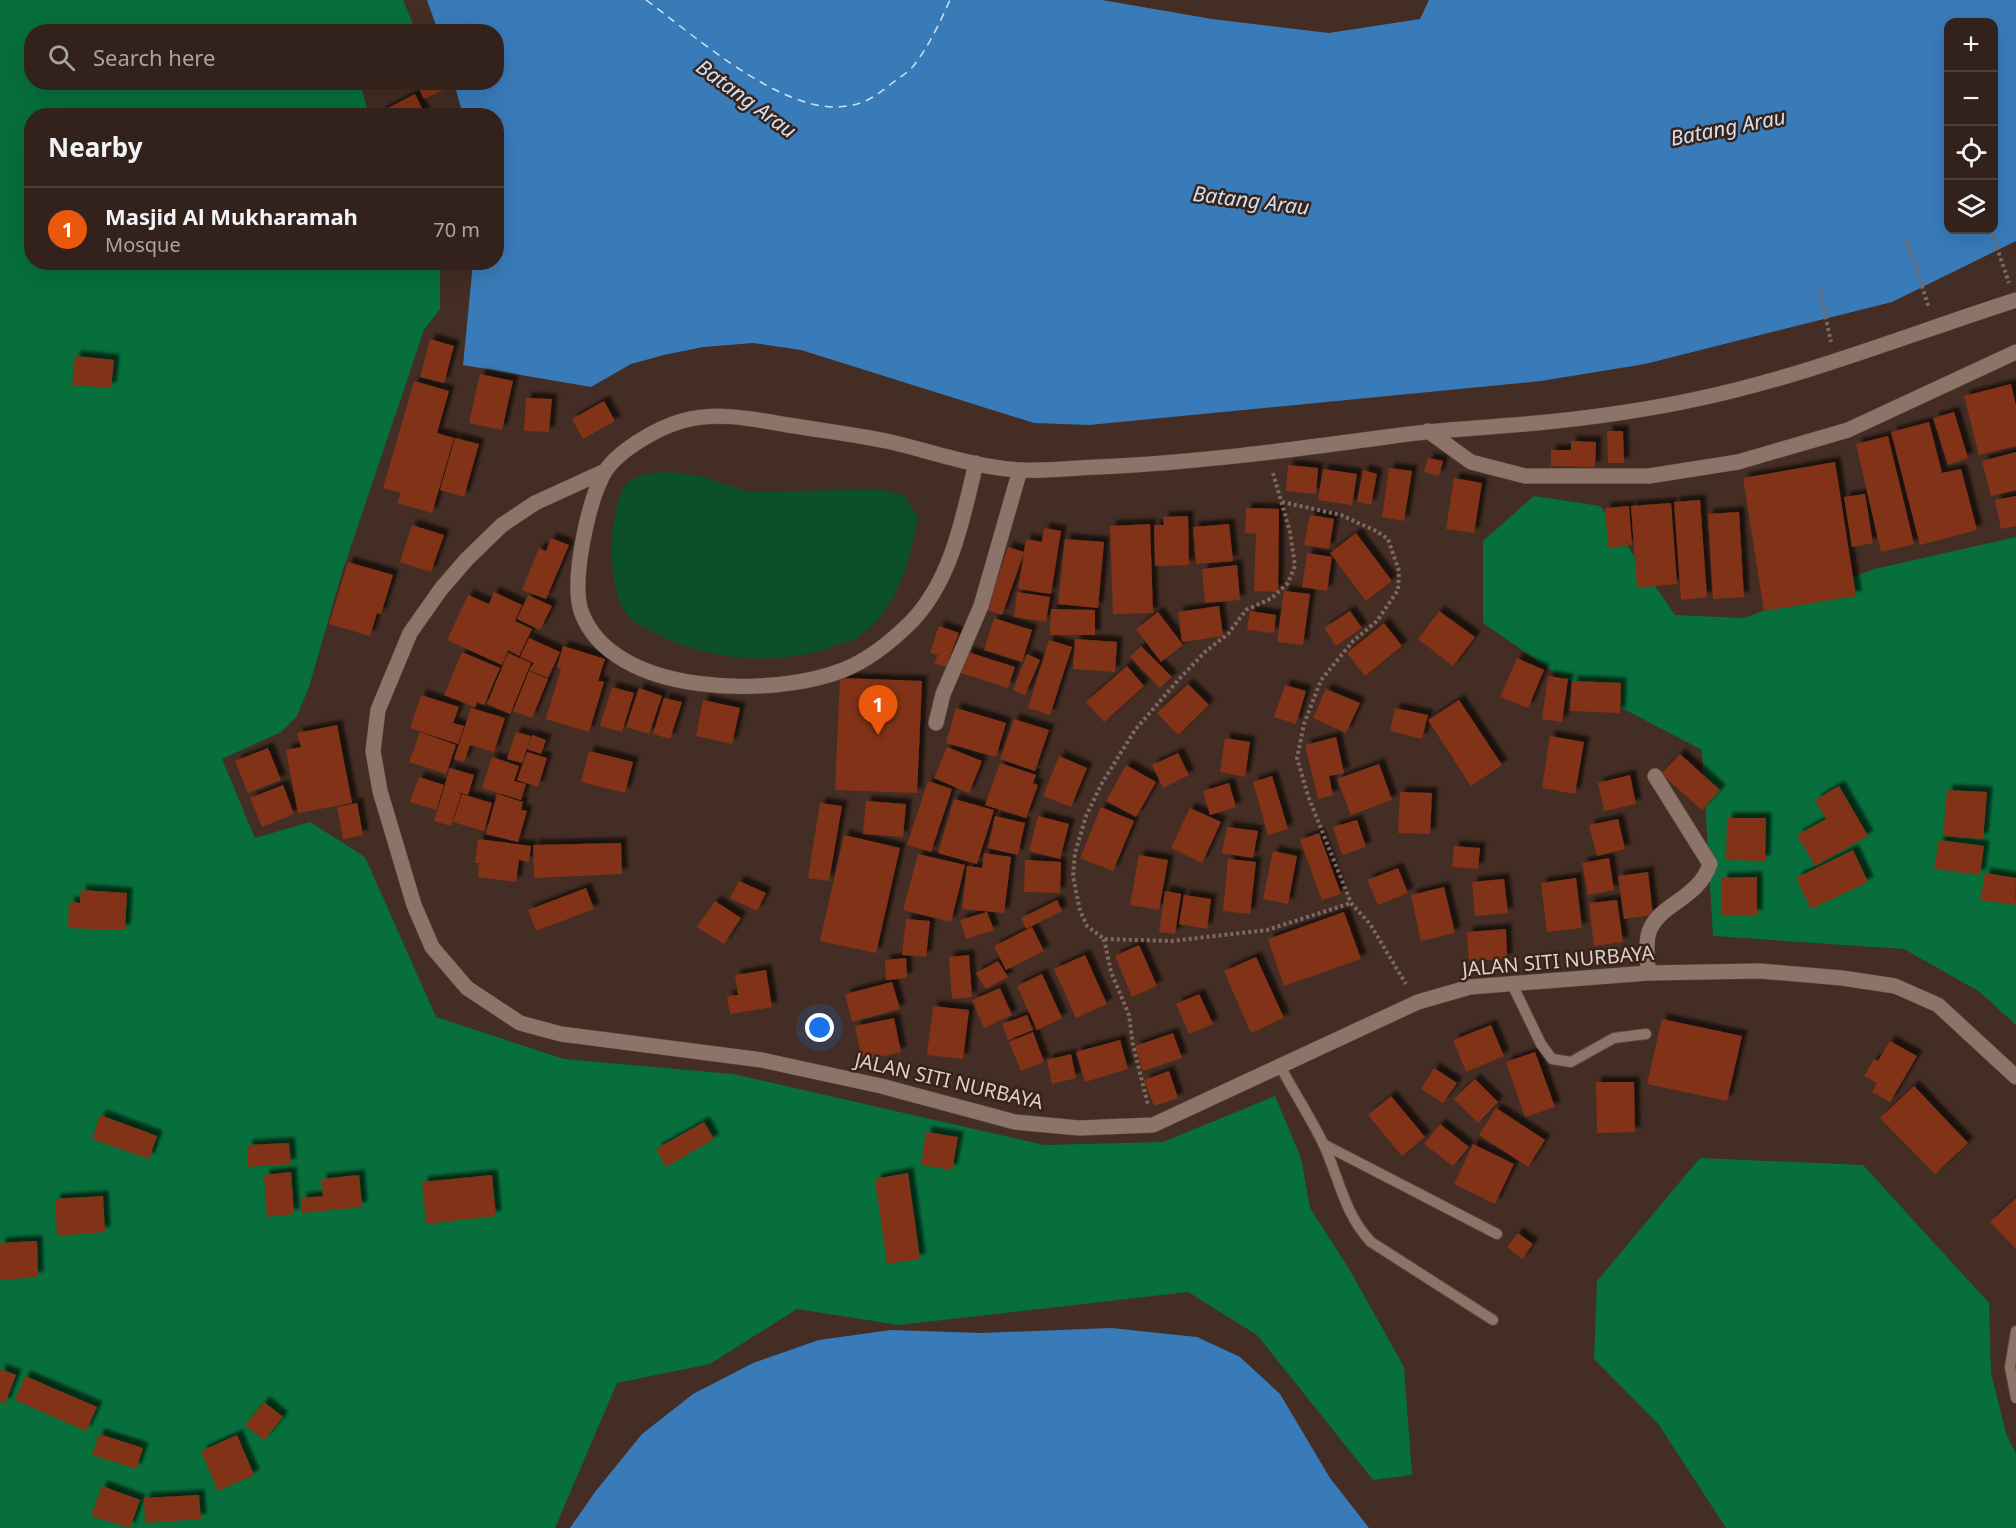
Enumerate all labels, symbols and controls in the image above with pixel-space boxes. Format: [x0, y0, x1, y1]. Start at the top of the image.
map controls [1944, 18, 1998, 234]
button: + [1944, 18, 1998, 72]
search box [24, 24, 504, 90]
icon: search [45, 41, 78, 74]
text: Search here [93, 42, 215, 72]
water label: Batang Arau [691, 52, 802, 144]
button: − [1944, 72, 1998, 126]
water label: Batang Arau [1668, 102, 1788, 152]
button: locate [1944, 126, 1998, 180]
text: Nearby [48, 129, 143, 165]
water label: Batang Arau [1191, 179, 1311, 221]
button: layers [1944, 180, 1998, 234]
text: Masjid Al Mukharamah [105, 201, 358, 231]
text: 1 [62, 216, 73, 243]
text: 70 m [433, 216, 480, 243]
text: Mosque [105, 231, 181, 258]
pin: 1 [858, 686, 898, 735]
street label: JALAN SITI NURBAYA [1459, 939, 1655, 983]
your location [805, 1013, 834, 1042]
street label: JALAN SITI NURBAYA [850, 1045, 1046, 1115]

